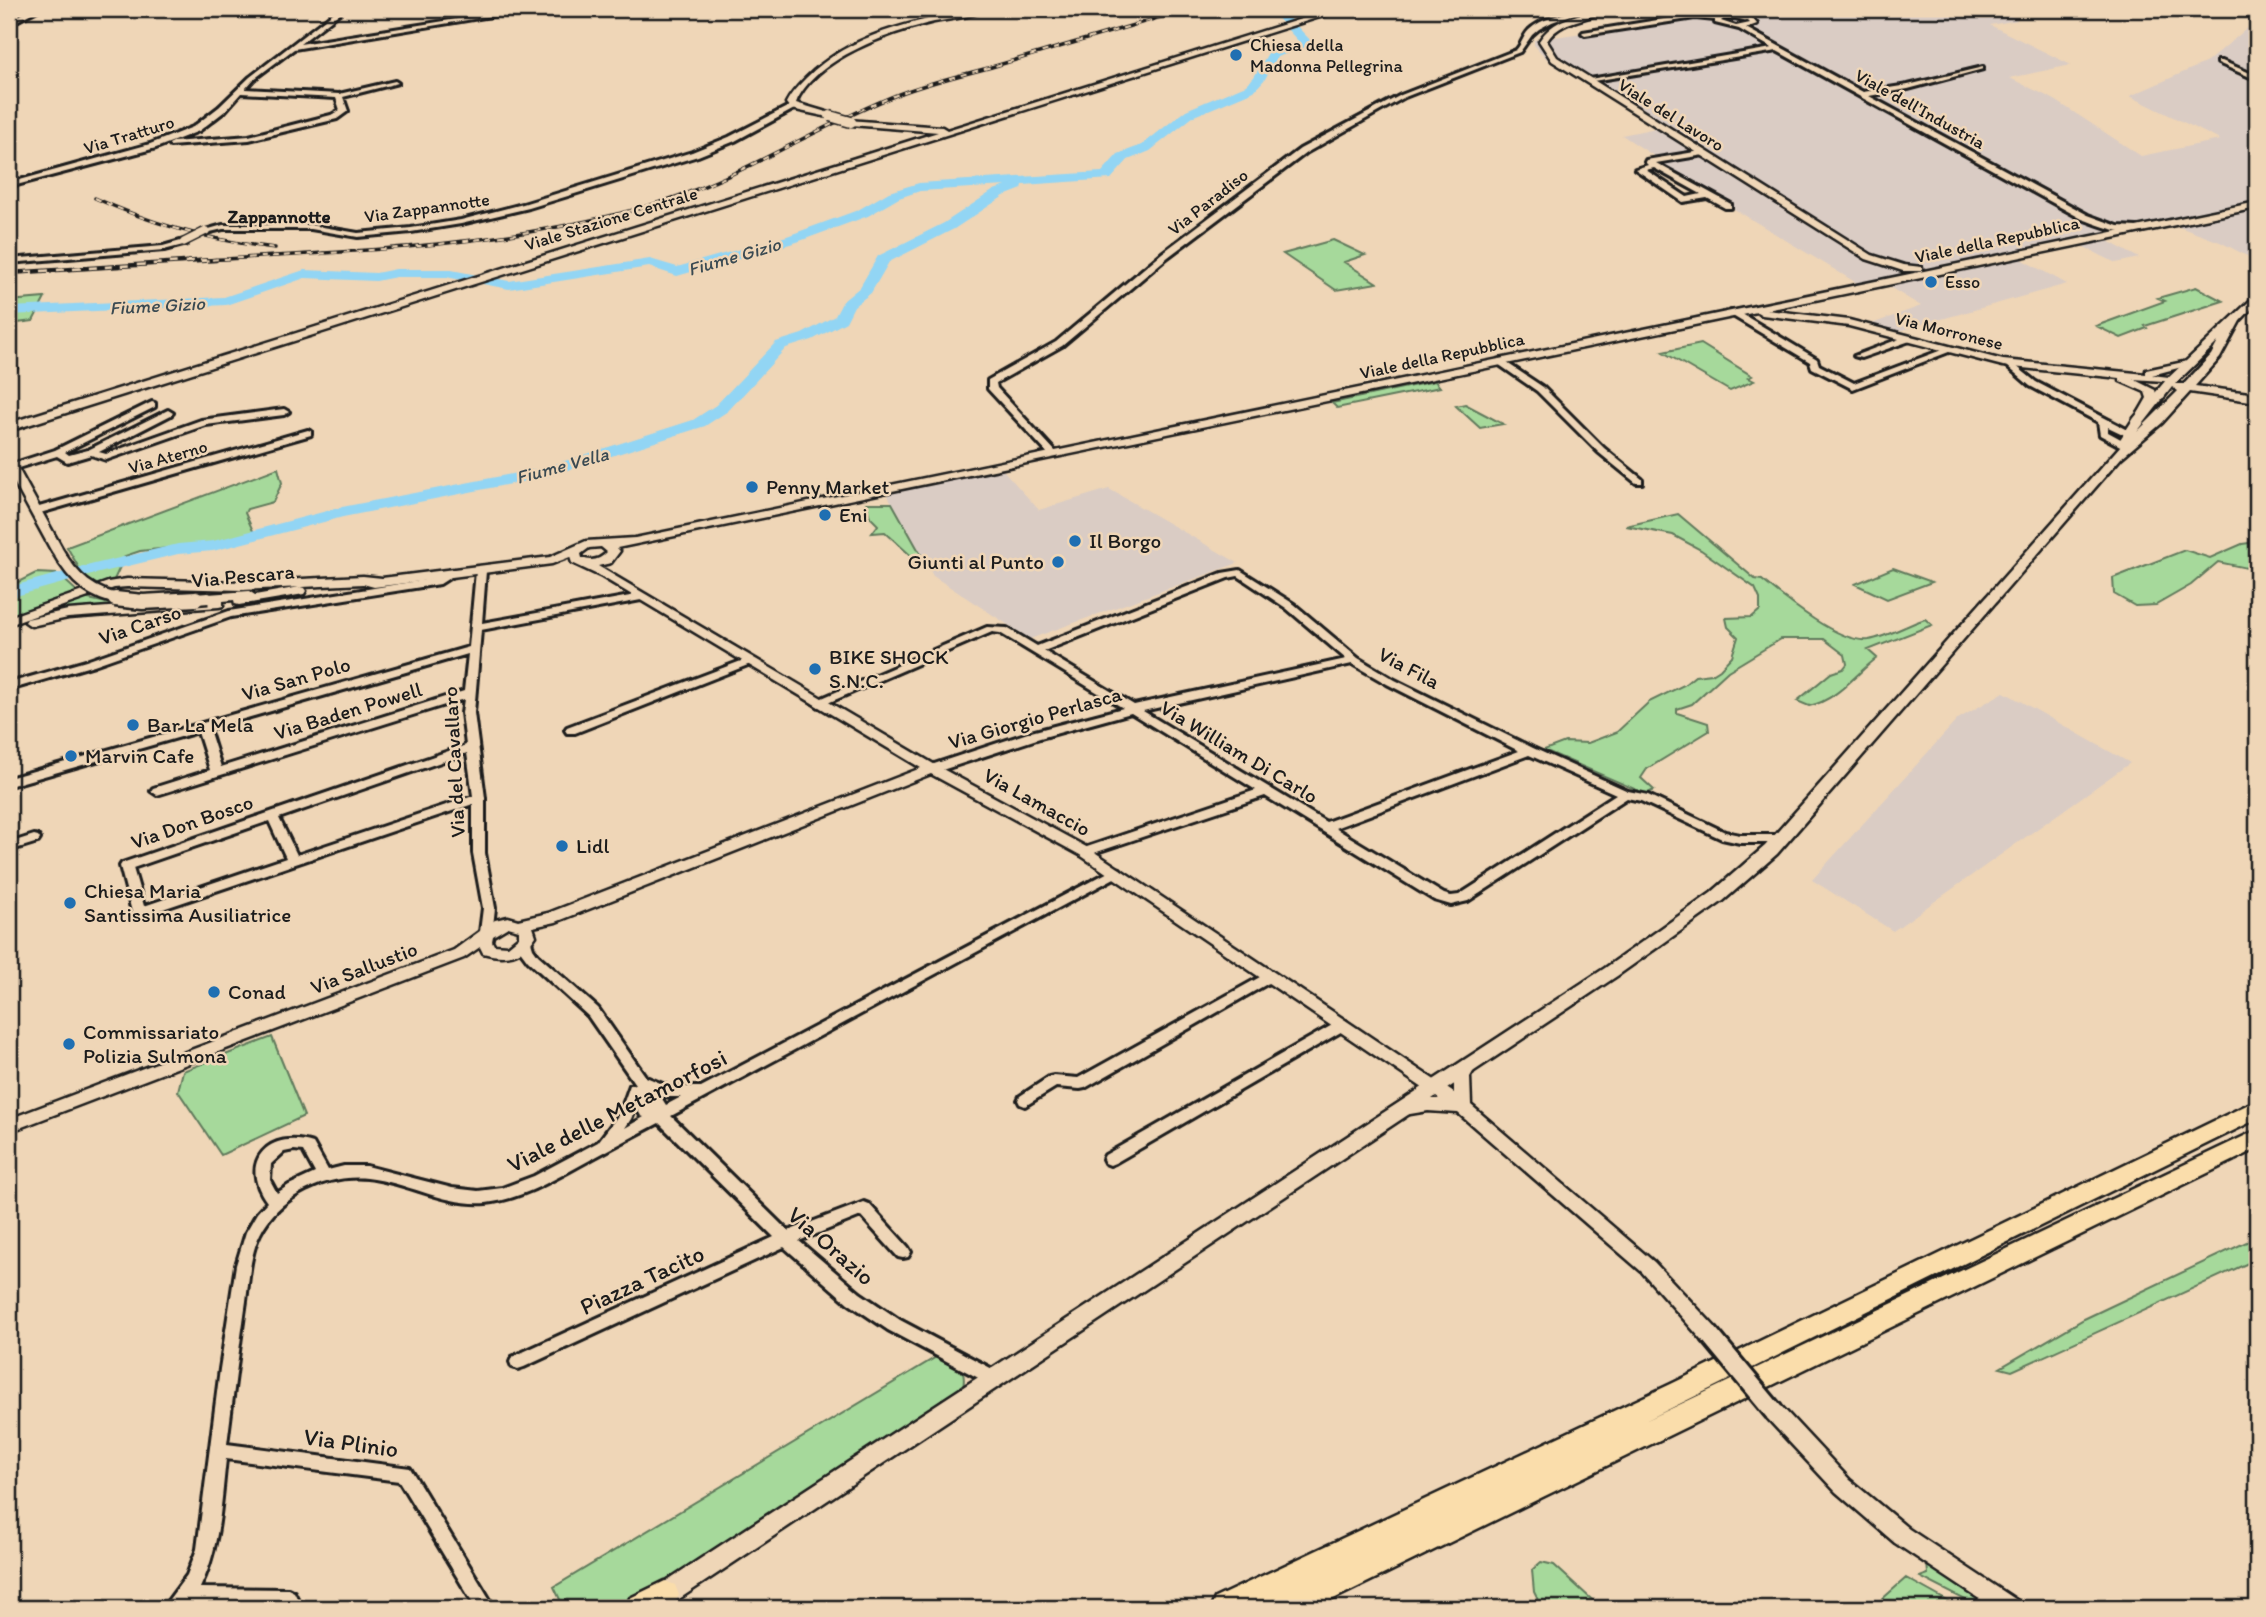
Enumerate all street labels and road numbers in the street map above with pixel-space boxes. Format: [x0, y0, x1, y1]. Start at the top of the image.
street label: Viale dell'Industria [1851, 64, 1990, 154]
street label: Viale del Lavoro [1614, 74, 1728, 156]
street label: Via Tratturo [81, 111, 177, 159]
street label: Via Paradiso [1164, 164, 1252, 240]
street label: Viale Stazione Centrale [522, 182, 700, 256]
street label: Via Zappannotte [363, 188, 491, 228]
street label: Viale della Repubblica [1913, 212, 2082, 268]
street label: Via Morronese [1893, 307, 2005, 355]
street label: Viale della Repubblica [1358, 328, 1527, 384]
street label: Via Aterno [126, 435, 210, 479]
street label: Via Pescara [190, 559, 296, 592]
street label: Via Carso [95, 599, 184, 650]
street label: Via Fila [1374, 641, 1444, 694]
street label: Via San Polo [239, 651, 353, 706]
street label: Via Baden Powell [271, 676, 425, 745]
street label: Via Giorgio Perlasca [945, 681, 1125, 754]
street label: Via del Cavallaro [437, 686, 470, 838]
street label: Via William Di Carlo [1156, 695, 1323, 808]
street label: Via Lamaccio [979, 762, 1095, 841]
street label: Via Don Bosco [127, 789, 256, 854]
street label: Via Sallustio [307, 936, 421, 999]
street label: Viale delle Metamorfosi [502, 1043, 731, 1179]
street label: Via Orazio [782, 1200, 881, 1291]
street label: Piazza Tacito [575, 1238, 709, 1321]
street label: Via Plinio [302, 1422, 400, 1463]

